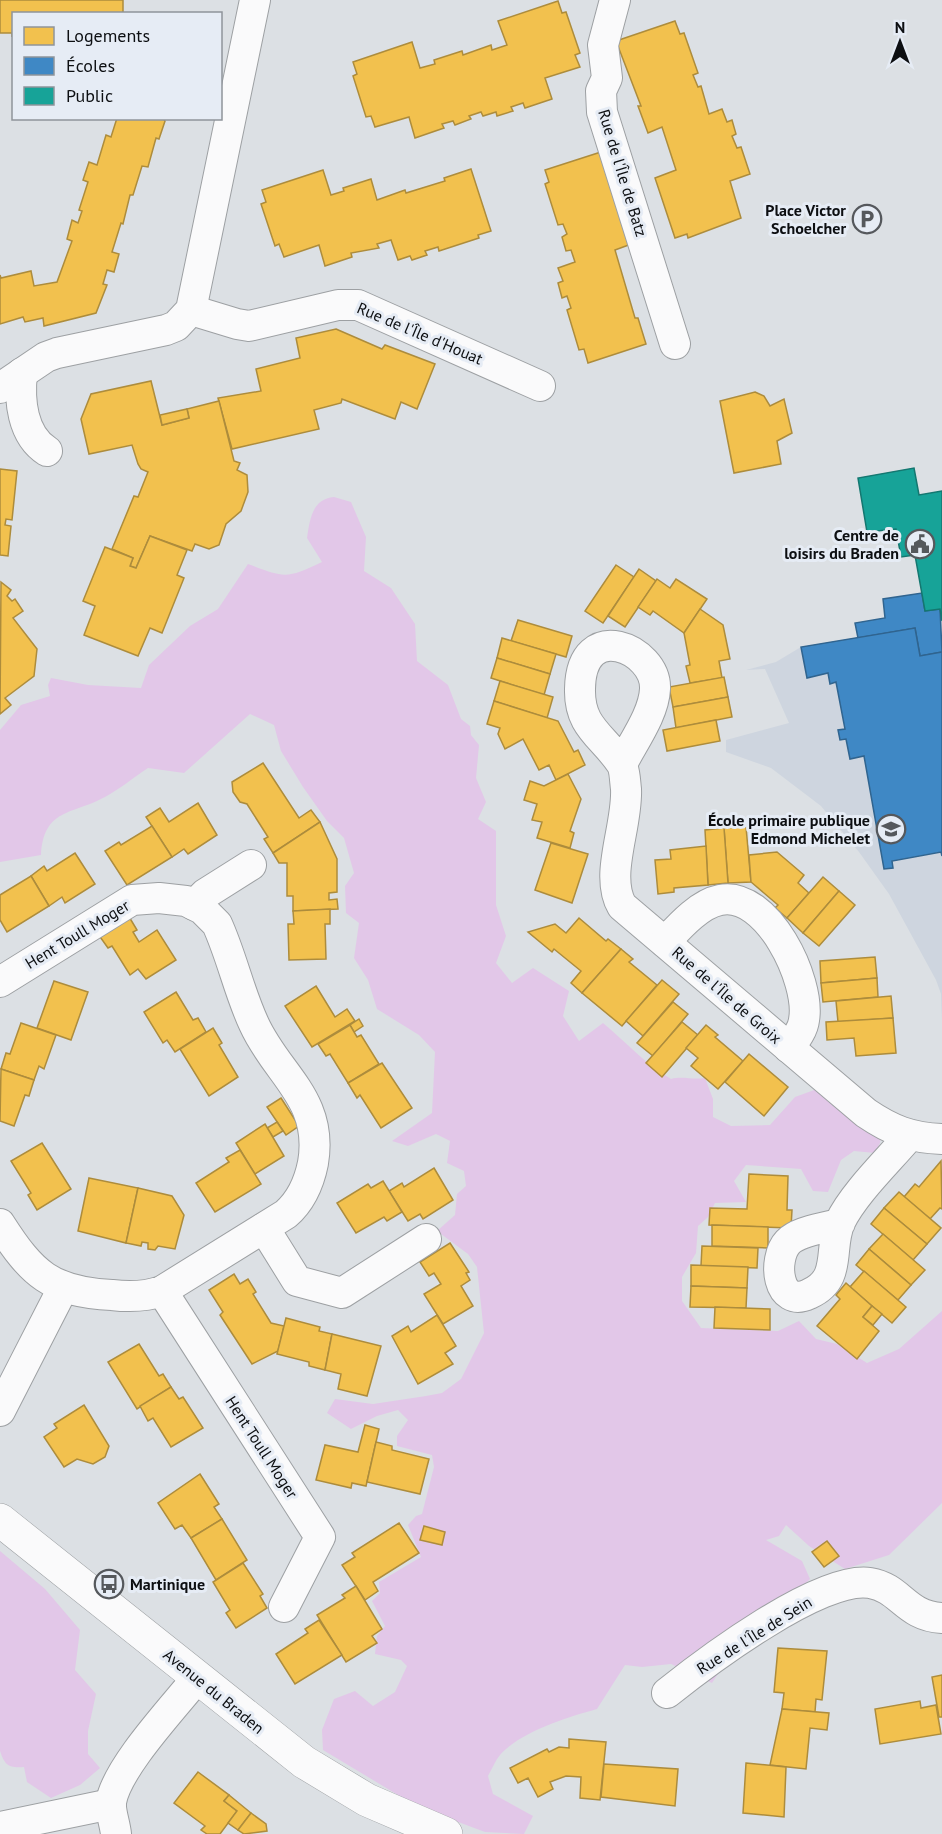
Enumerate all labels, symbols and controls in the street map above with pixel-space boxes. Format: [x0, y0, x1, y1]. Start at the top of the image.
legend [12, 12, 222, 120]
north arrow [870, 12, 930, 72]
text: N [895, 17, 905, 37]
text: Logements [66, 24, 150, 47]
text: Écoles [66, 54, 115, 77]
text: Public [66, 84, 113, 107]
street label: Rue de l'Île de Batz [594, 107, 652, 239]
place label: Place Victor Schoelcher [765, 200, 846, 238]
parking icon: Place Victor Schoelcher [851, 203, 883, 235]
street label: Rue de l'Île d'Houat [354, 297, 486, 369]
place label: Centre de loisirs du Braden [784, 525, 899, 563]
public building icon: Centre de loisirs du Braden [904, 528, 936, 560]
place label: École primaire publique Edmond Michelet [708, 810, 870, 848]
school or university icon: École primaire publique Edmond Michelet [875, 813, 907, 845]
street label: Hent Toull Moger [21, 895, 133, 973]
street label: Rue de l'Île de Groix [668, 942, 786, 1048]
street label: Hent Toull Moger [222, 1392, 303, 1502]
bus stop icon: Martinique [93, 1568, 125, 1600]
place label: Martinique [130, 1574, 205, 1594]
street label: Rue de l'Île de Sein [693, 1592, 815, 1678]
street label: Avenue du Braden [160, 1644, 268, 1738]

